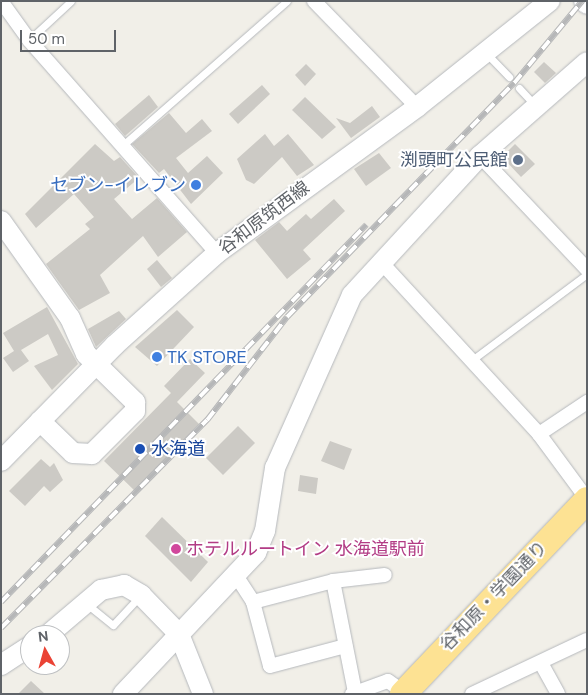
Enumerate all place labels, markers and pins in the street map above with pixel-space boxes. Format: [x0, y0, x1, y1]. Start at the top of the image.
place label: 渕頭町公民館 [400, 149, 508, 171]
marker: 渕頭町公民館 [512, 154, 524, 166]
place label: セブン-イレブン [50, 174, 186, 196]
marker: セブン-イレブン [190, 179, 202, 191]
place label: TK STORE [167, 346, 247, 368]
marker: TK STORE [151, 351, 163, 363]
place label: 水海道 [151, 438, 205, 460]
marker: 水海道 [133, 442, 147, 456]
place label: ホテルルートイン 水海道駅前 [186, 538, 425, 560]
marker: ホテルルートイン 水海道駅前 [170, 543, 182, 555]

